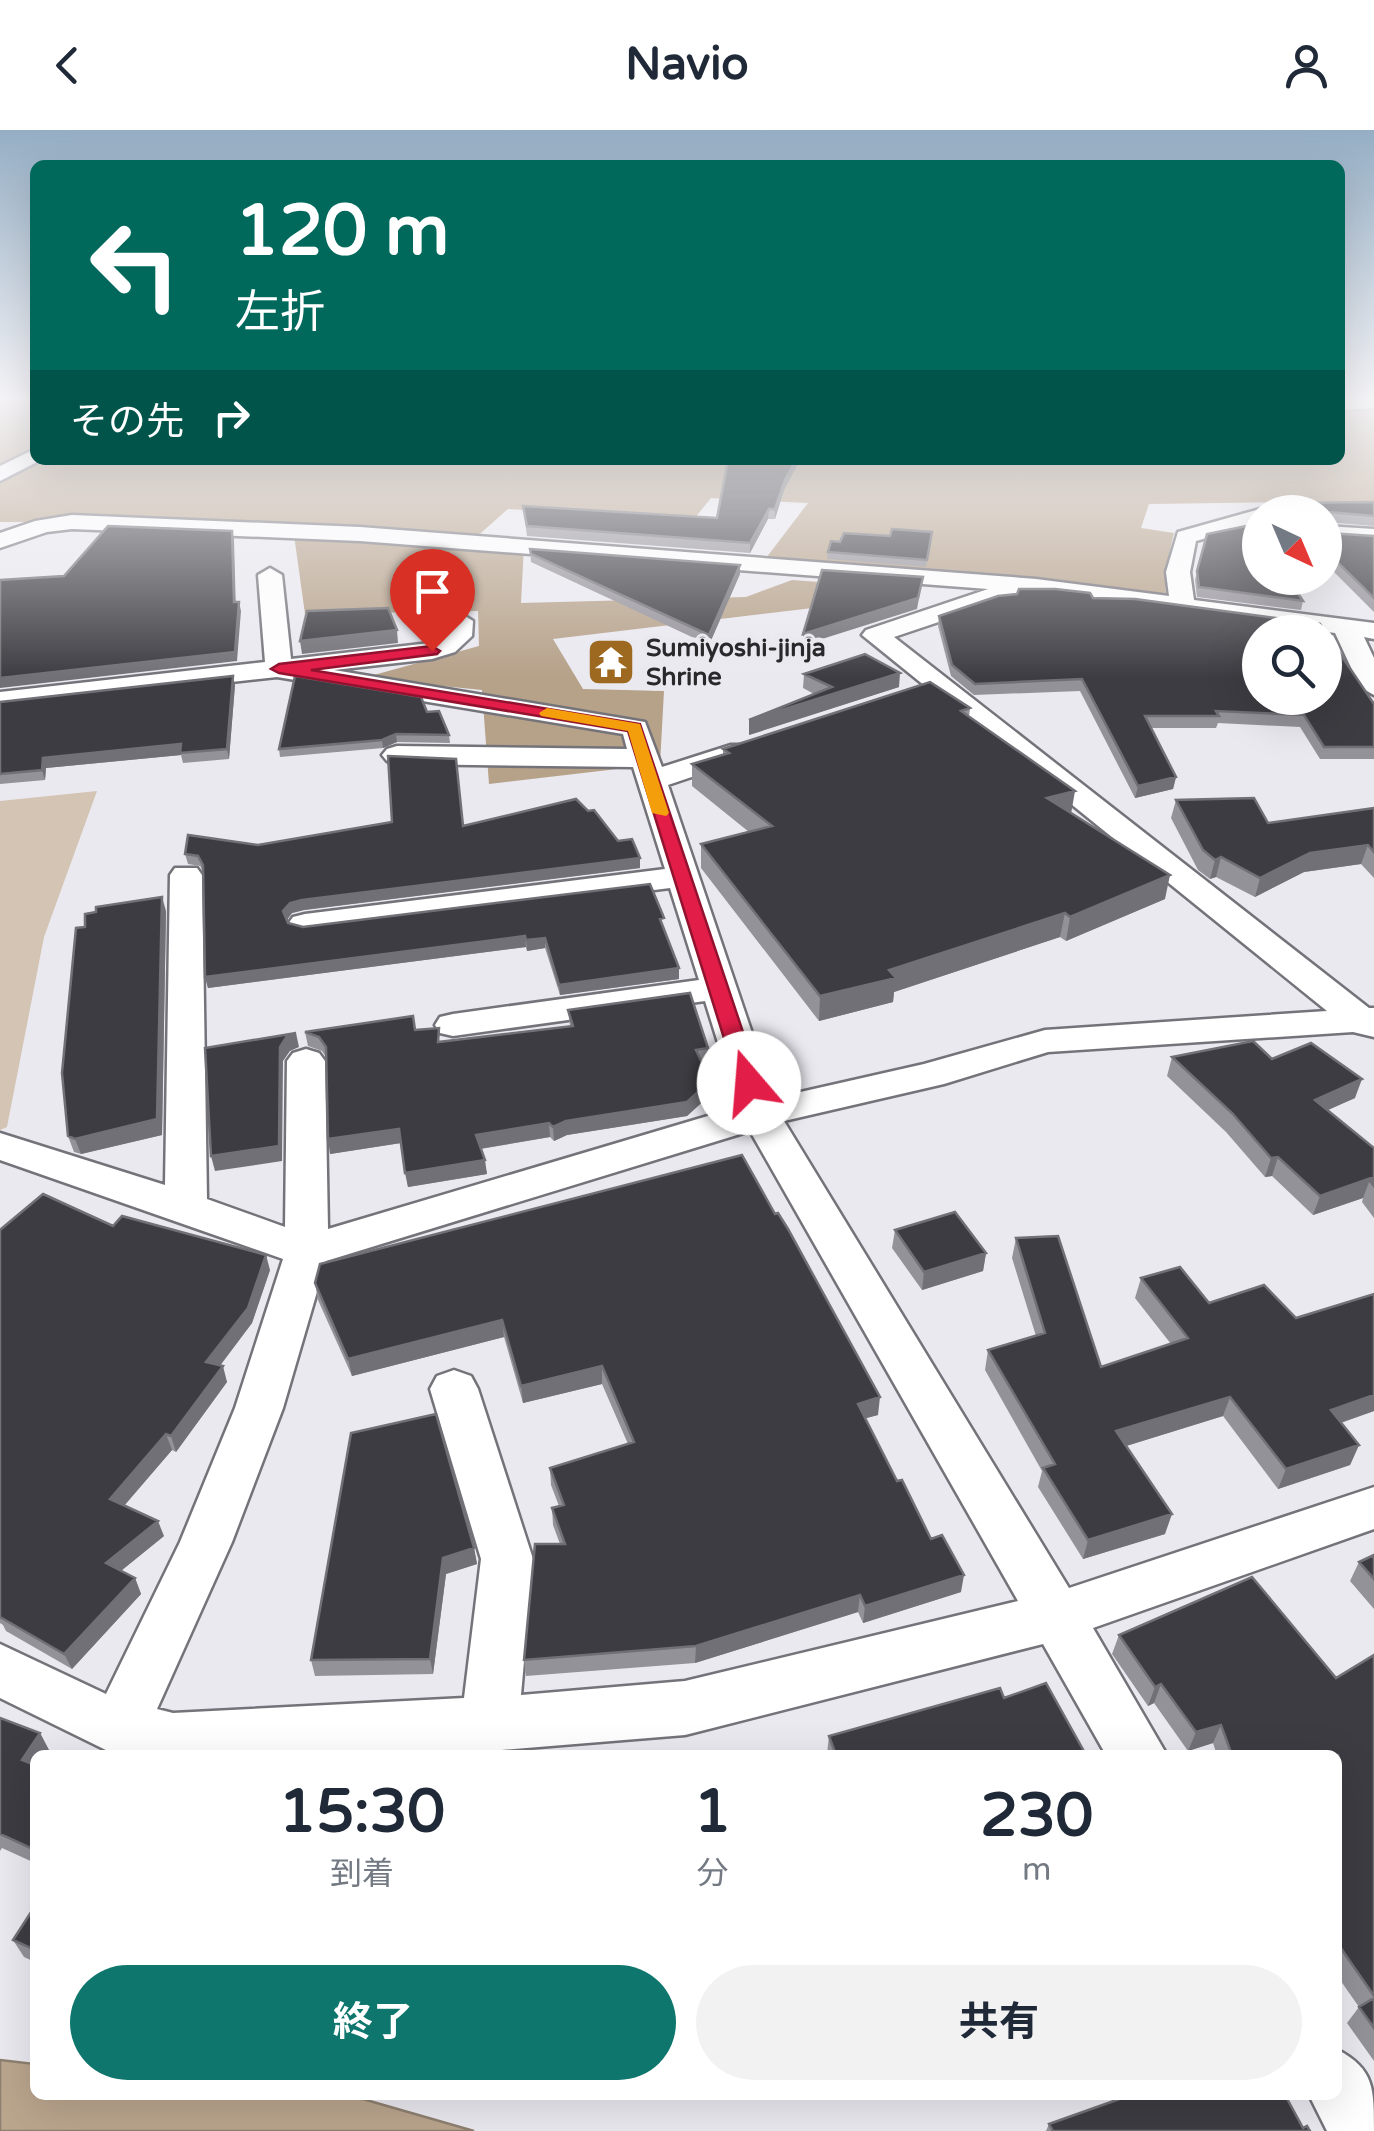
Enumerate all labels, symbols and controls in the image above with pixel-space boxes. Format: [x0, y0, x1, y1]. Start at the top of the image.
icon: back [40, 38, 95, 93]
text: Navio [625, 38, 749, 92]
icon: person [1279, 38, 1334, 93]
text: 120 m [235, 190, 449, 274]
icon: left [70, 200, 200, 330]
text: 左折 [235, 286, 325, 340]
icon: right [204, 390, 259, 445]
text: その先 [70, 399, 184, 445]
north arrow [1242, 495, 1342, 595]
map controls [1242, 495, 1342, 715]
pin [390, 549, 475, 652]
icon: arrive [405, 564, 460, 619]
button: search [1242, 615, 1342, 715]
place label: Sumiyoshi-jinja Shrine [646, 633, 826, 692]
temple icon: Sumiyoshi-jinja Shrine [585, 636, 637, 688]
position arrow [697, 1031, 801, 1135]
text: 15:30 [279, 1776, 445, 1848]
text: 1 [694, 1776, 731, 1848]
text: 230 [980, 1780, 1093, 1852]
text: m [1022, 1851, 1051, 1889]
text: 到着 [330, 1855, 394, 1893]
text: 分 [697, 1855, 729, 1893]
button: 終了 [70, 1965, 676, 2080]
button: 共有 [696, 1965, 1302, 2080]

